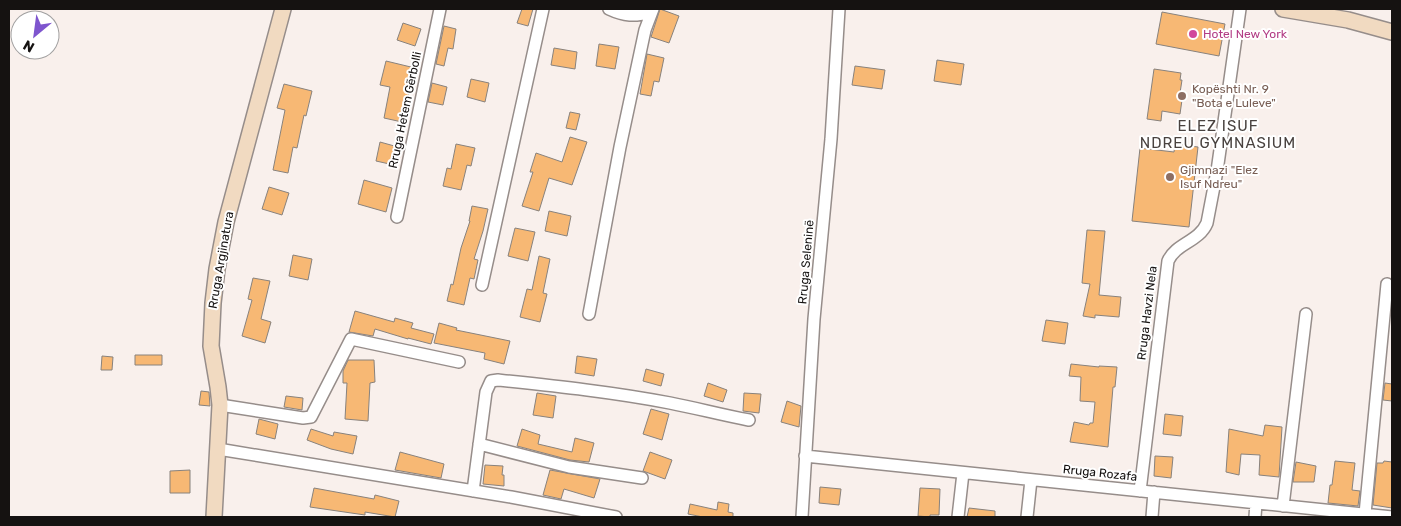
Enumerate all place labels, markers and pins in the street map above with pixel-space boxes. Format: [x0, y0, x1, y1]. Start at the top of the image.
place label: Hotel New York [1203, 27, 1288, 41]
marker: Hotel New York [1187, 28, 1199, 40]
place label: Kopështi Nr. 9 "Bota e Luleve" [1192, 82, 1276, 110]
marker: Kopështi Nr. 9 "Bota e Luleve" [1176, 90, 1188, 102]
place label: Gjimnazi "Elez Isuf Ndreu" [1180, 163, 1258, 191]
marker: Gjimnazi "Elez Isuf Ndreu" [1164, 171, 1176, 183]

